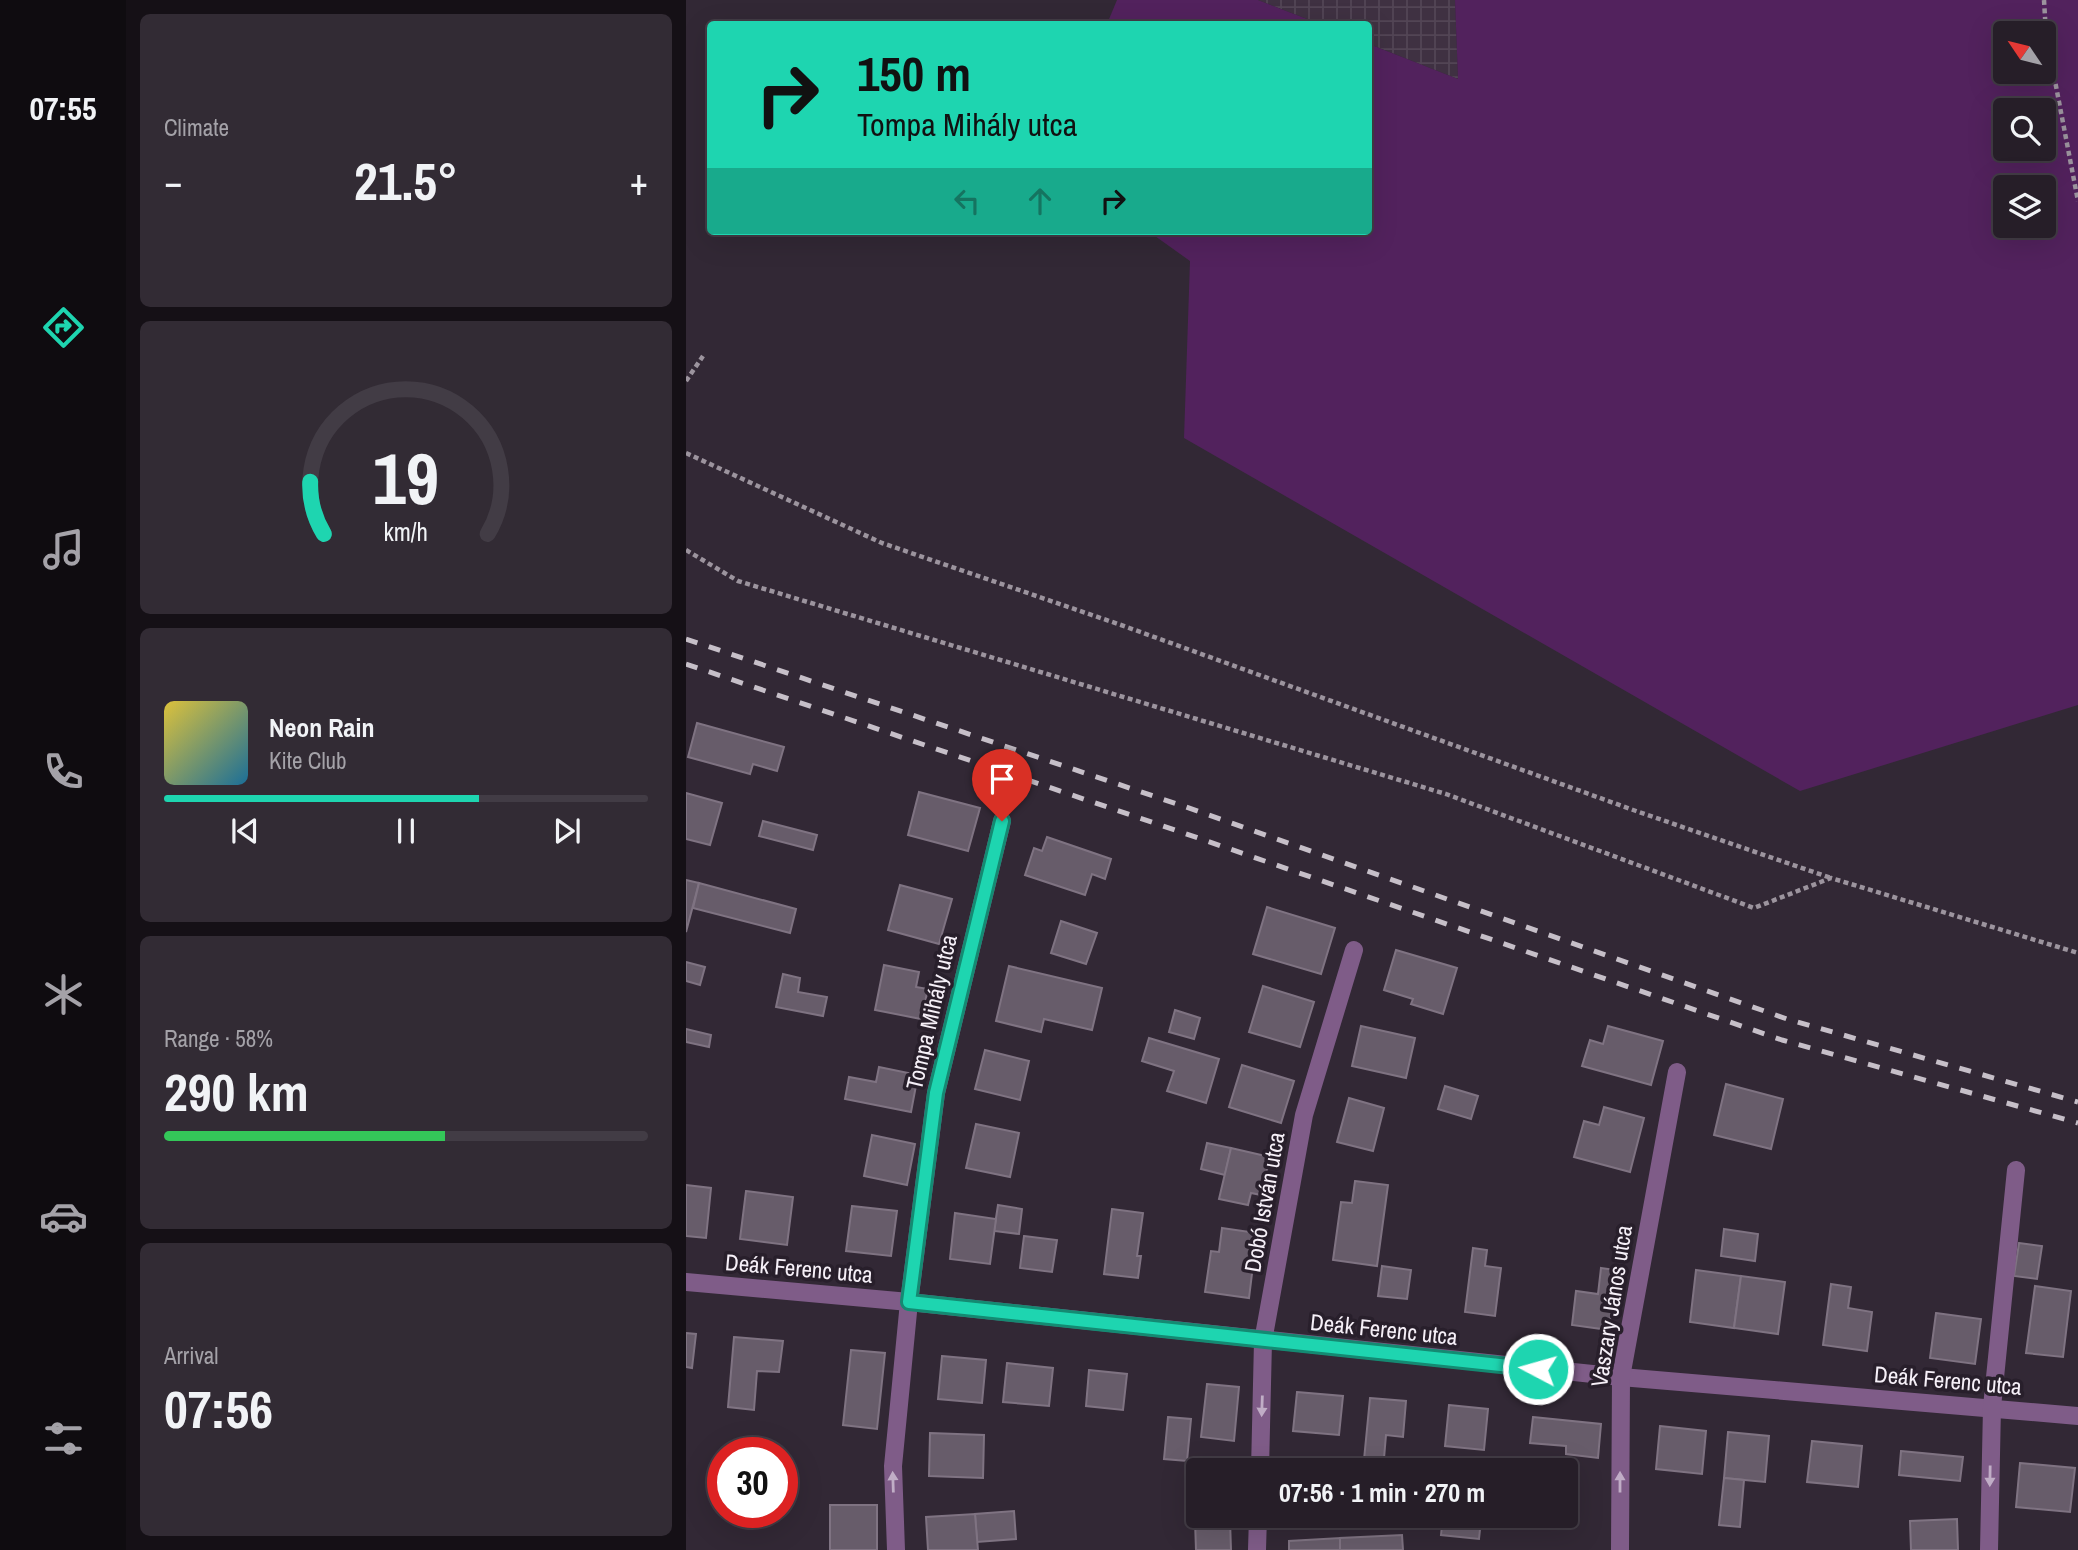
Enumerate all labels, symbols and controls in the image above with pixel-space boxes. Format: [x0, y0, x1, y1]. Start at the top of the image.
north arrow [1993, 21, 2056, 84]
map controls [1993, 21, 2056, 238]
text: 150 m [857, 40, 971, 106]
icon: right [742, 49, 833, 140]
text: 07:55 [29, 87, 97, 130]
button: search [1993, 98, 2056, 161]
text: Tompa Mihály utca [857, 103, 1077, 146]
text: Climate [164, 112, 229, 143]
text: 21.5° [354, 146, 458, 216]
text: − [164, 156, 182, 207]
text: + [630, 156, 648, 207]
button: layers [1993, 175, 2056, 238]
icon: left [948, 182, 986, 220]
icon: ahead [1021, 182, 1059, 220]
icon: right [1094, 182, 1132, 220]
icon: directions [39, 303, 88, 352]
text: 19 [373, 429, 439, 527]
text: km/h [384, 515, 428, 549]
icon: music [39, 525, 88, 574]
text: Neon Rain [269, 710, 374, 745]
text: Kite Club [269, 745, 347, 776]
icon: phone [39, 747, 88, 796]
pin [972, 749, 1032, 821]
icon: arrive [983, 760, 1021, 798]
icon: previous [226, 812, 264, 850]
icon: pause [387, 812, 425, 850]
icon: next [548, 812, 586, 850]
street label: Tompa Mihály utca [898, 931, 964, 1093]
icon: climate [39, 970, 88, 1019]
text: Range · 58% [164, 1023, 273, 1054]
text: 290 km [164, 1057, 309, 1127]
street label: Dobó István utca [1236, 1129, 1292, 1274]
icon: car [39, 1192, 88, 1241]
street label: Vaszary János utca [1583, 1222, 1639, 1389]
street label: Deák Ferenc utca [724, 1246, 875, 1290]
street label: Deák Ferenc utca [1309, 1306, 1460, 1352]
position arrow [1501, 1332, 1575, 1406]
text: Arrival [164, 1340, 219, 1371]
street label: Deák Ferenc utca [1873, 1358, 2024, 1402]
text: 07:56 [164, 1374, 273, 1444]
one-way arrow [1256, 1395, 1267, 1417]
icon: filters [39, 1414, 88, 1463]
speed limit sign: 30 [707, 1437, 798, 1528]
one-way arrow [1985, 1465, 1996, 1487]
one-way arrow [888, 1471, 899, 1493]
one-way arrow [1614, 1471, 1626, 1493]
text: 07:56 · 1 min · 270 m [1279, 1475, 1485, 1510]

